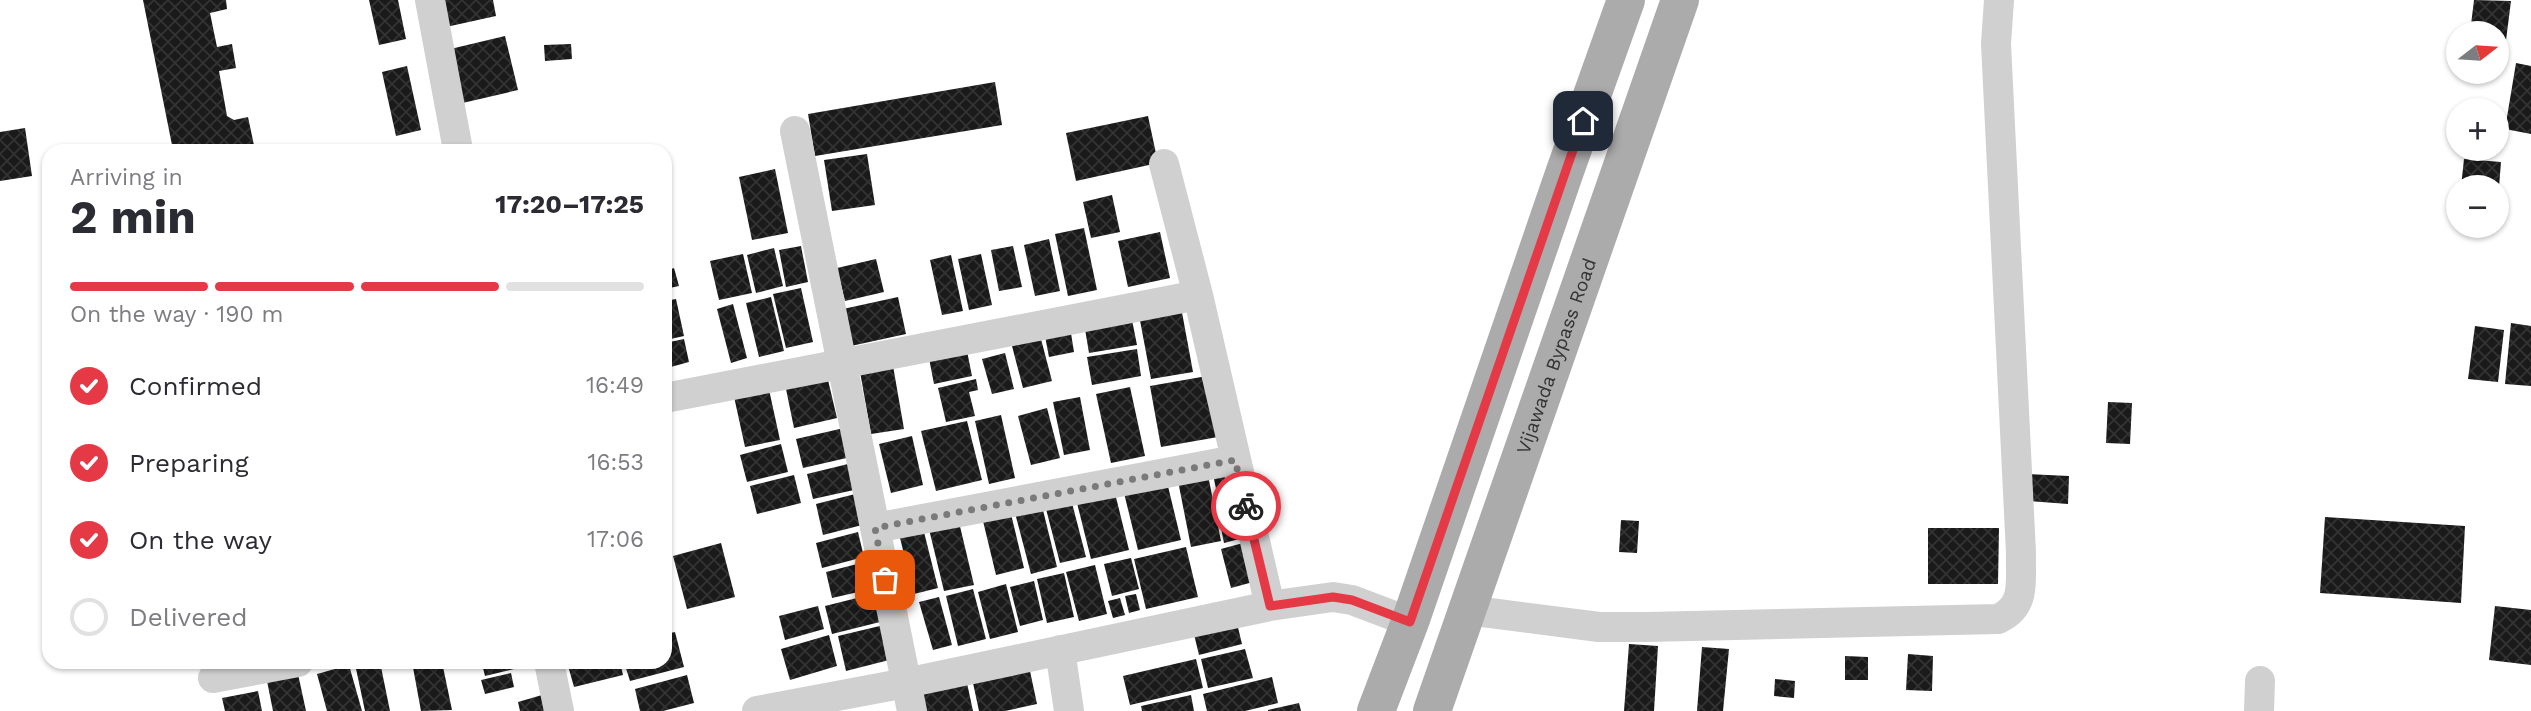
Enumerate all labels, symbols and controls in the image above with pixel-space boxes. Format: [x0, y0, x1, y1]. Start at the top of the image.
north arrow [2446, 21, 2510, 84]
map controls [2446, 21, 2509, 238]
pin [1553, 91, 1613, 151]
button: + [2446, 98, 2509, 161]
icon: home [1564, 102, 1602, 140]
text: Arriving in [70, 164, 183, 191]
button: − [2446, 175, 2509, 238]
text: 17:20–17:25 [495, 189, 644, 219]
text: 2 min [70, 190, 196, 244]
street label: Vijawada Bypass Road [1511, 255, 1601, 457]
text: On the way · 190 m [70, 301, 283, 328]
icon: check [70, 367, 108, 405]
text: Confirmed [129, 371, 262, 401]
text: 16:49 [586, 372, 644, 399]
icon: check [70, 444, 108, 482]
text: Preparing [129, 448, 249, 478]
text: 16:53 [587, 449, 644, 476]
courier [1211, 471, 1281, 541]
icon: bike [1227, 487, 1265, 525]
icon: check [70, 521, 108, 559]
text: On the way [129, 525, 272, 555]
text: 17:06 [587, 526, 644, 553]
pin [855, 550, 915, 610]
icon: bag [866, 561, 904, 599]
text: Delivered [129, 602, 248, 632]

